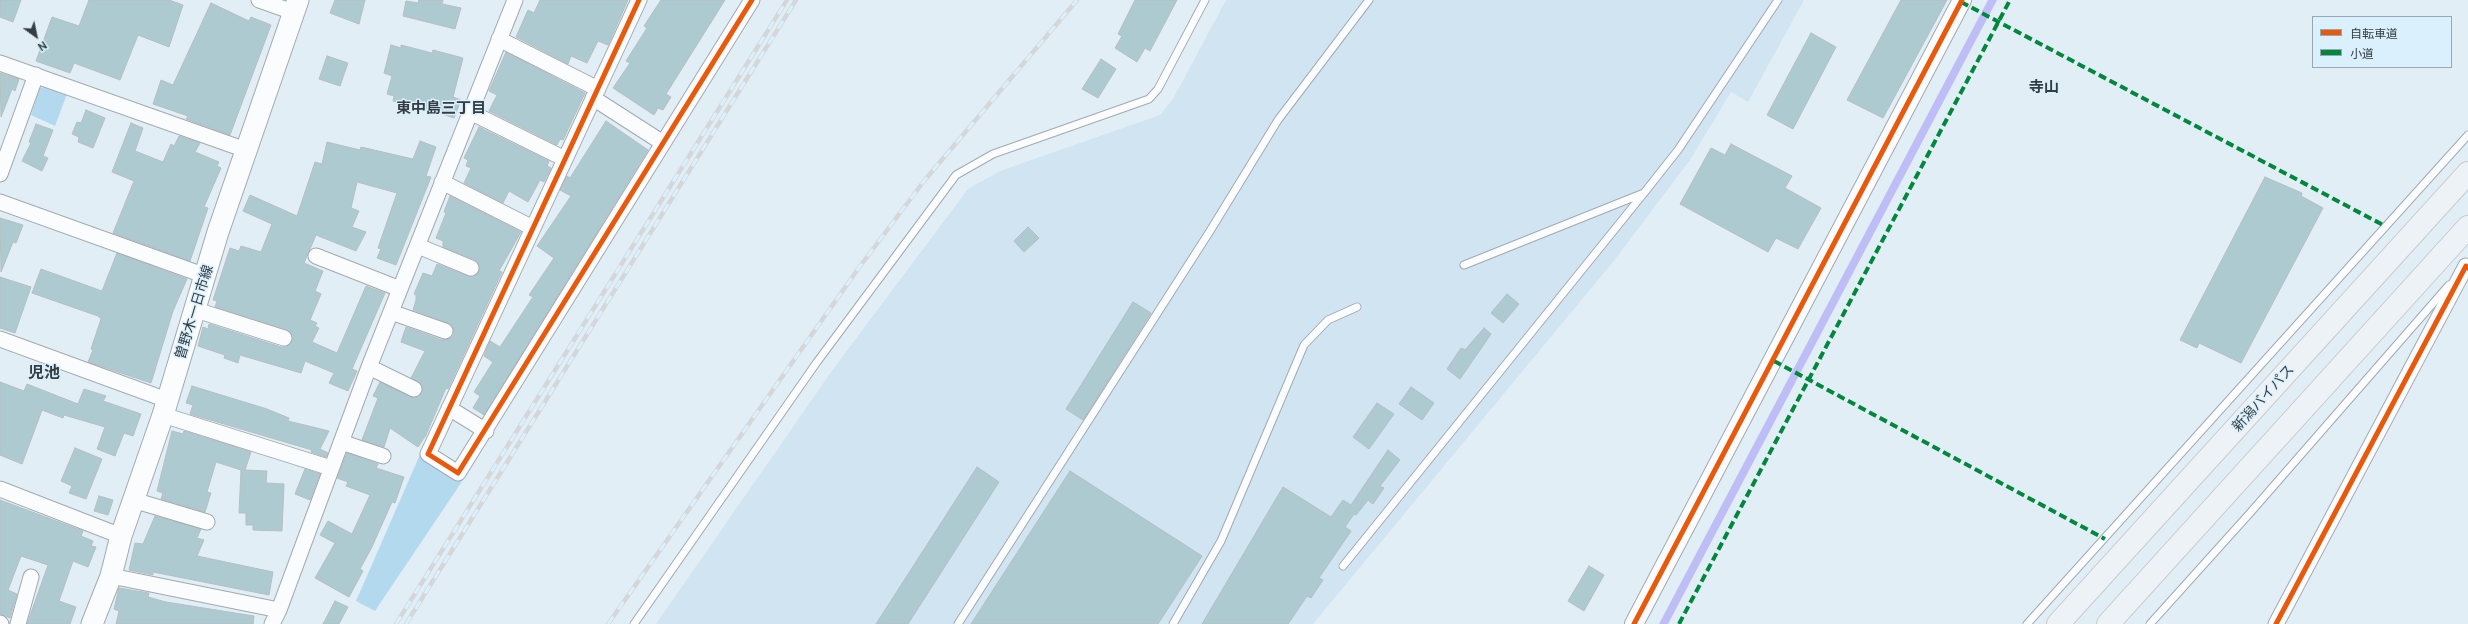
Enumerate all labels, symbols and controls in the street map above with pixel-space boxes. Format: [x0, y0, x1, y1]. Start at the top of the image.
north arrow [16, 16, 56, 56]
legend [2312, 16, 2452, 68]
text: 自転車道 [2350, 27, 2398, 40]
text: N [36, 39, 49, 53]
text: 小道 [2350, 47, 2374, 60]
district label: 寺山 [2029, 78, 2059, 96]
district label: 東中島三丁目 [396, 99, 486, 117]
street label: 曽野木一日市線 [172, 263, 216, 361]
street label: 新潟バイパス [2229, 361, 2297, 435]
district label: 児池 [28, 363, 60, 383]

